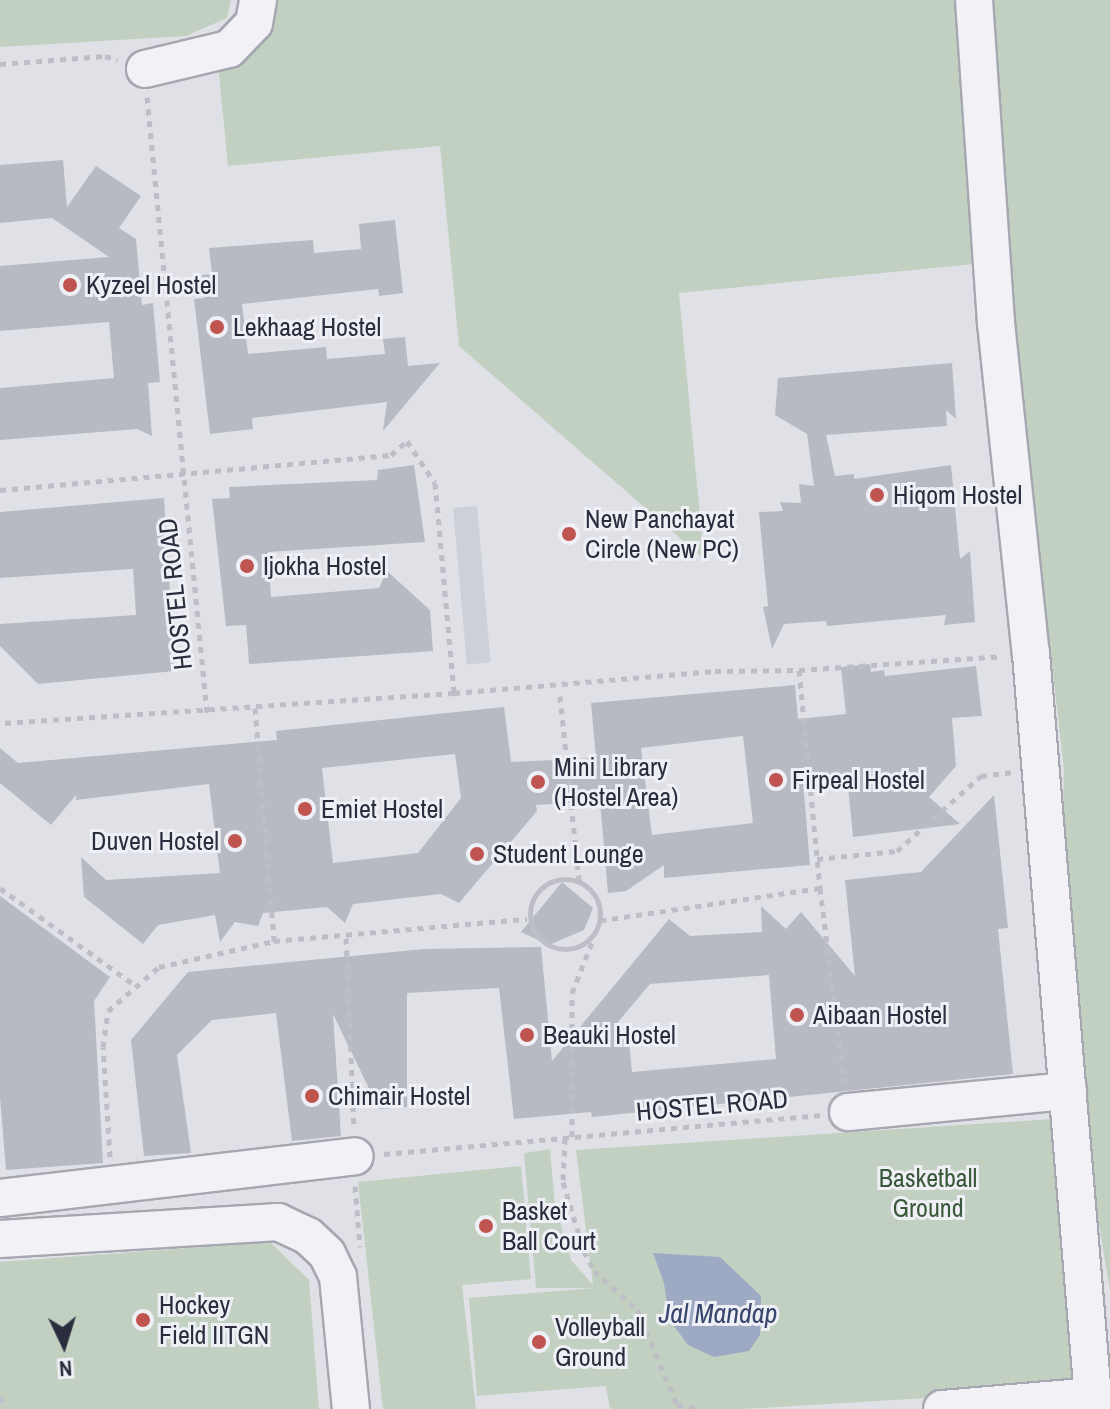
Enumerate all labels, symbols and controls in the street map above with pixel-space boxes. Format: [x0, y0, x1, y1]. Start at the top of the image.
place label: Kyzeel Hostel [86, 269, 216, 301]
marker: Kyzeel Hostel [61, 276, 79, 294]
place label: Lekhaag Hostel [233, 311, 381, 343]
marker: Lekhaag Hostel [208, 318, 226, 336]
place label: Hiqom Hostel [893, 479, 1022, 511]
marker: Hiqom Hostel [868, 486, 886, 504]
place label: New Panchayat Circle (New PC) [585, 503, 739, 564]
street label: HOSTEL ROAD [151, 516, 199, 672]
marker: New Panchayat Circle (New PC) [560, 525, 578, 543]
place label: Ijokha Hostel [263, 550, 386, 582]
marker: Ijokha Hostel [238, 557, 256, 575]
place label: Mini Library (Hostel Area) [554, 751, 680, 812]
place label: Firpeal Hostel [792, 764, 925, 796]
marker: Firpeal Hostel [767, 771, 785, 789]
marker: Mini Library (Hostel Area) [529, 773, 547, 791]
place label: Emiet Hostel [321, 793, 443, 825]
marker: Emiet Hostel [296, 800, 314, 818]
place label: Duven Hostel [91, 825, 219, 857]
marker: Duven Hostel [226, 832, 244, 850]
place label: Student Lounge [493, 838, 644, 870]
marker: Student Lounge [468, 845, 486, 863]
place label: Aibaan Hostel [813, 999, 947, 1031]
marker: Aibaan Hostel [788, 1006, 806, 1024]
place label: Beauki Hostel [543, 1019, 676, 1051]
marker: Beauki Hostel [518, 1026, 536, 1044]
place label: Chimair Hostel [328, 1080, 470, 1112]
street label: HOSTEL ROAD [635, 1083, 789, 1127]
marker: Chimair Hostel [303, 1087, 321, 1105]
park label: Basketball Ground [879, 1162, 977, 1224]
place label: Basket Ball Court [502, 1195, 596, 1256]
marker: Basket Ball Court [477, 1217, 495, 1235]
place label: Hockey Field IITGN [159, 1289, 269, 1350]
water label: Jal Mandap [659, 1296, 777, 1330]
north arrow [24, 1305, 104, 1385]
marker: Hockey Field IITGN [134, 1311, 152, 1329]
place label: Volleyball Ground [555, 1311, 645, 1372]
marker: Volleyball Ground [530, 1333, 548, 1351]
text: N [58, 1354, 73, 1384]

